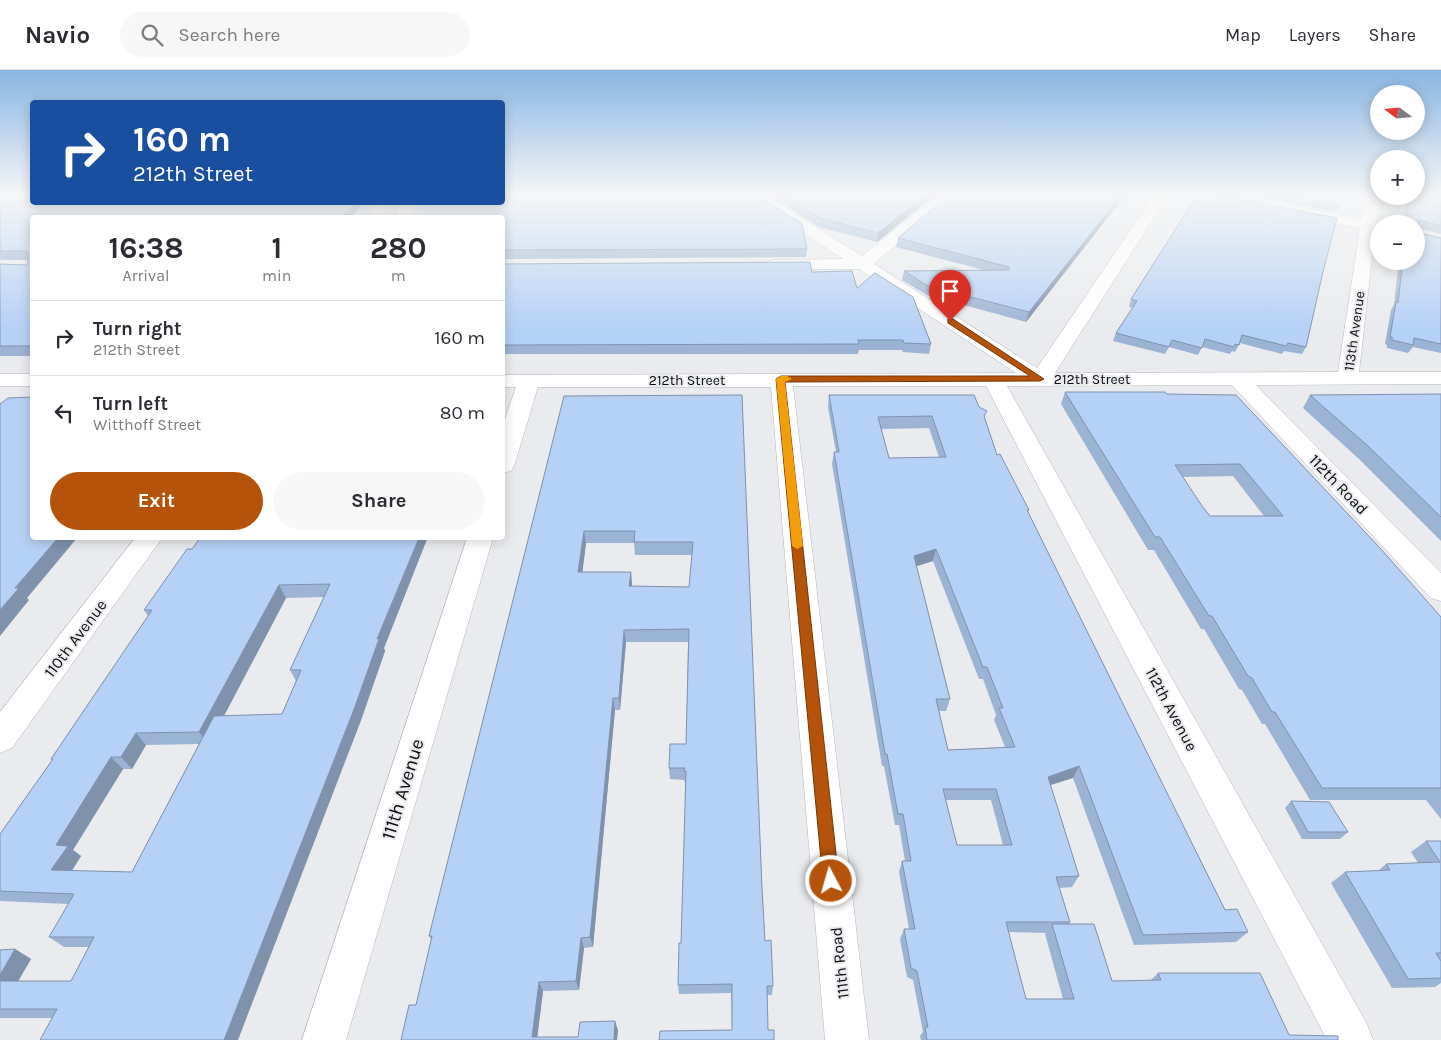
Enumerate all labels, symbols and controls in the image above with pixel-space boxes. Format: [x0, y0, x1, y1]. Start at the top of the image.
search box [120, 12, 470, 57]
text: Navio [25, 21, 90, 49]
icon: search [138, 21, 166, 49]
text: Search here [178, 24, 280, 46]
text: Map [1225, 24, 1261, 46]
text: Layers [1289, 24, 1341, 46]
text: Share [1369, 24, 1416, 46]
north arrow [1370, 85, 1425, 140]
map controls [1370, 85, 1425, 270]
text: 160 m [133, 119, 231, 160]
icon: right [50, 120, 115, 185]
button: + [1370, 150, 1425, 205]
text: 212th Street [133, 161, 253, 187]
button: − [1370, 215, 1425, 270]
text: 16:38 [109, 230, 184, 266]
text: 1 [271, 230, 282, 266]
text: 280 [370, 230, 426, 266]
text: Arrival [123, 266, 169, 285]
text: min [262, 266, 291, 285]
text: m [391, 266, 406, 285]
pin [929, 270, 971, 321]
icon: arrive [936, 277, 964, 305]
street label: 113th Avenue [1340, 290, 1369, 372]
text: Turn right [93, 318, 182, 340]
icon: right [50, 324, 78, 352]
text: 160 m [434, 327, 485, 349]
text: 212th Street [93, 340, 180, 359]
street label: 212th Street [1054, 371, 1130, 388]
street label: 212th Street [649, 372, 725, 389]
text: Turn left [93, 393, 168, 415]
icon: left [50, 399, 78, 427]
text: 80 m [440, 402, 485, 424]
text: Witthoff Street [93, 415, 201, 434]
street label: 112th Road [1305, 450, 1372, 518]
button: Exit [50, 472, 263, 530]
button: Share [273, 472, 485, 530]
street label: 110th Avenue [40, 596, 111, 681]
street label: 112th Avenue [1142, 664, 1202, 754]
street label: 111th Avenue [377, 736, 429, 842]
position arrow [804, 854, 856, 906]
street label: 111th Road [826, 926, 853, 1000]

